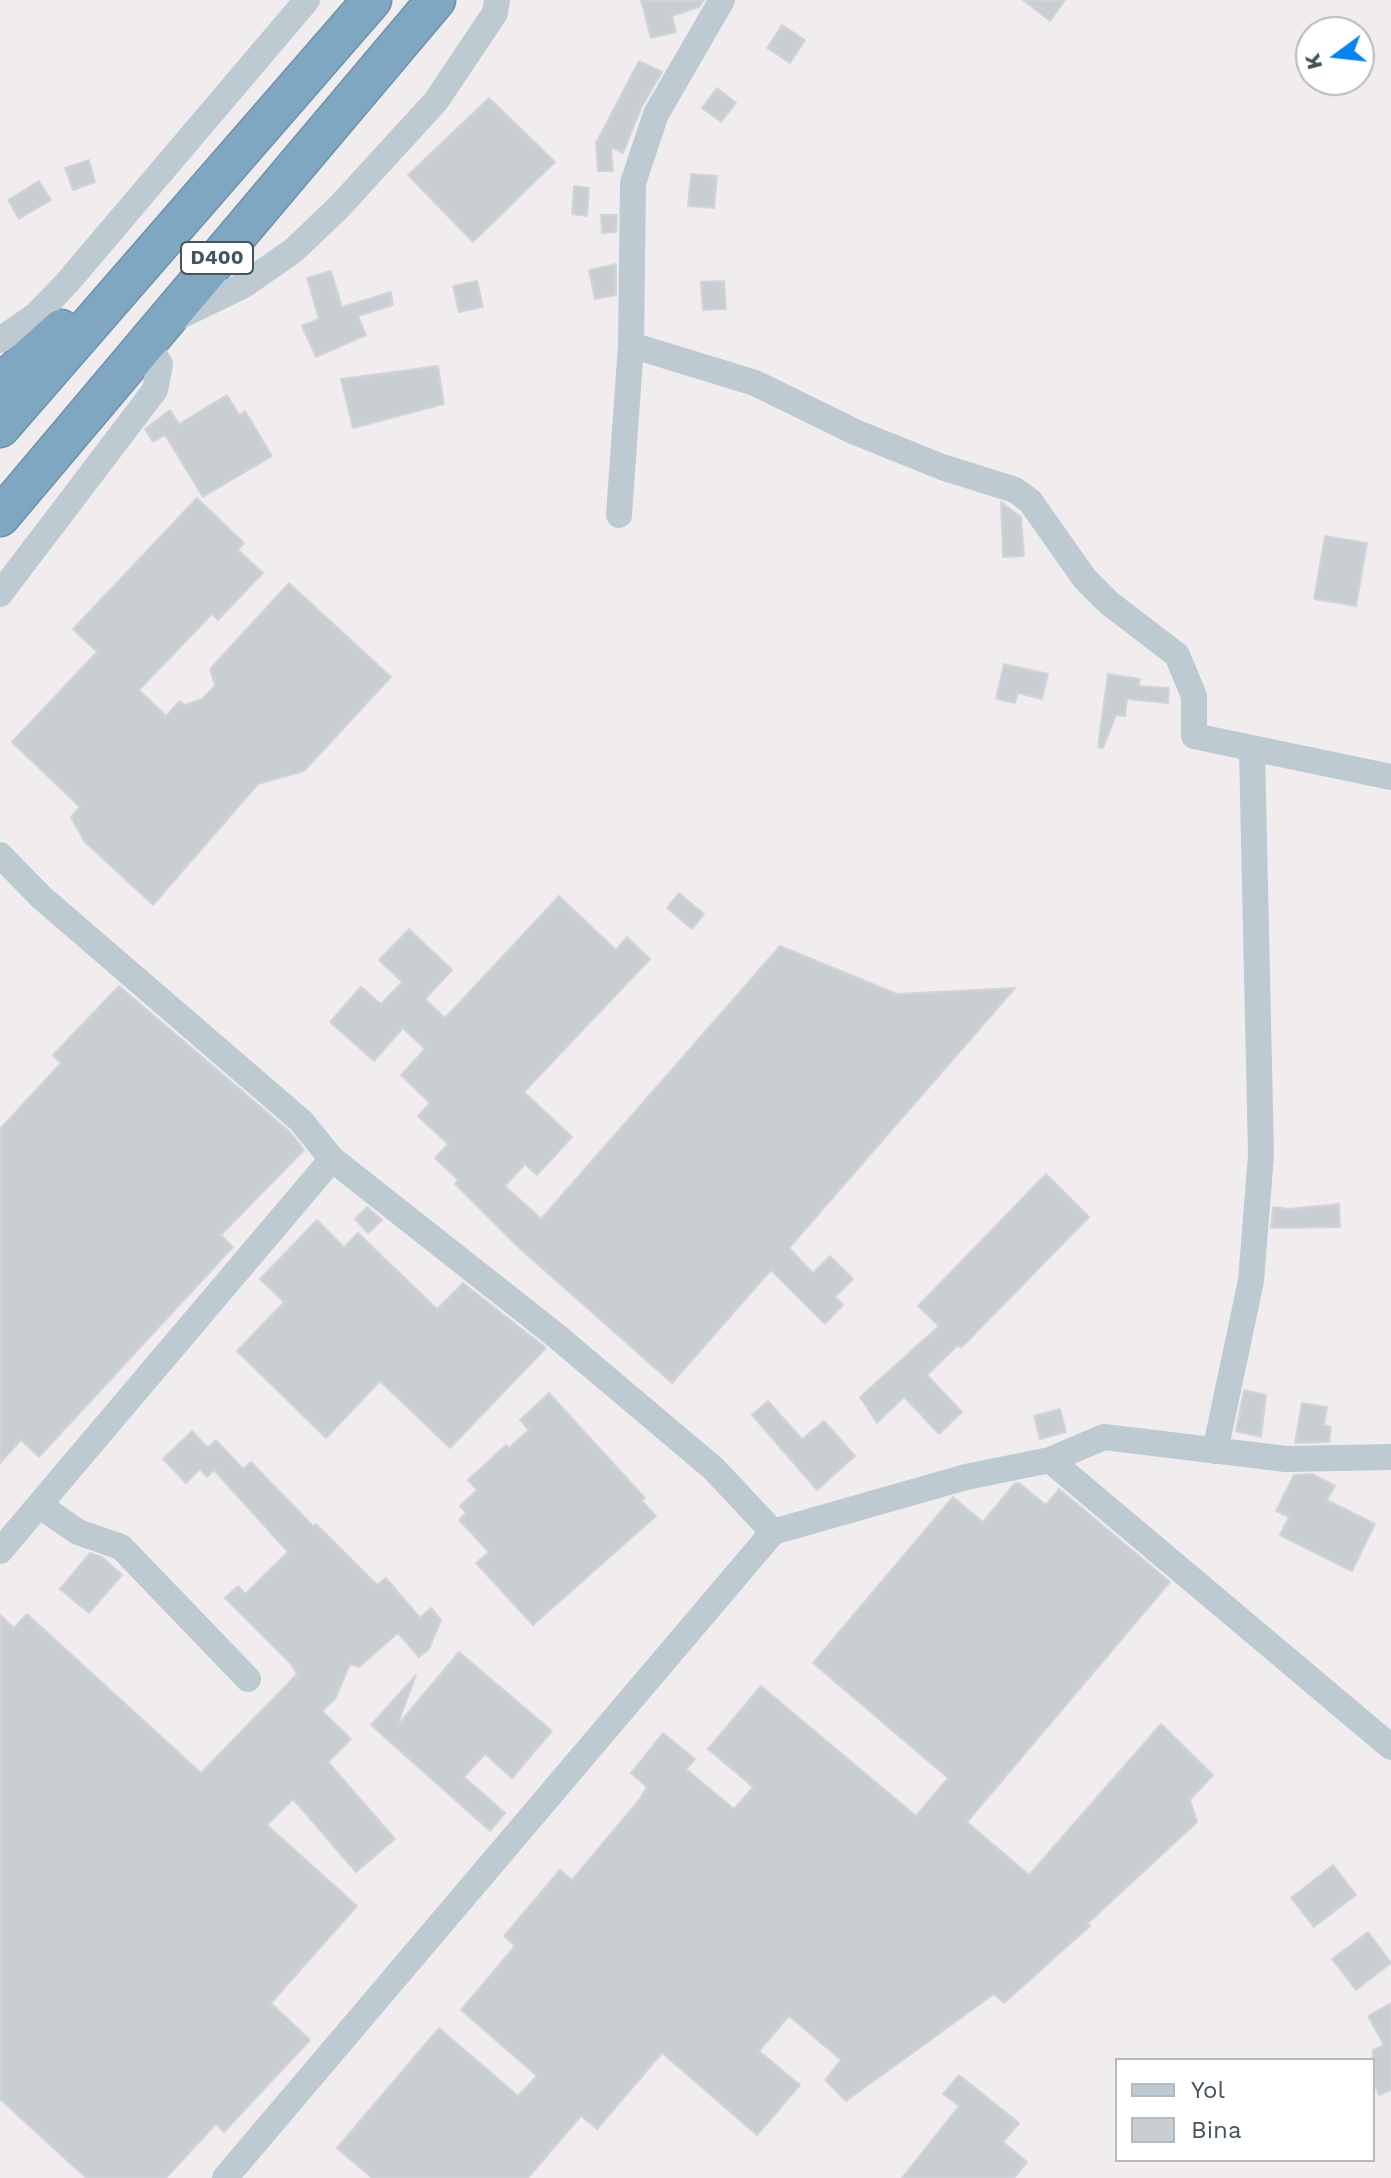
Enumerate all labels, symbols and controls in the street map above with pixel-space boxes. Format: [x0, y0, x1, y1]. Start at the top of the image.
north arrow [1295, 16, 1375, 96]
text: K [1299, 51, 1327, 72]
road number: D400 [181, 242, 253, 274]
legend [1115, 2058, 1375, 2162]
text: Yol [1191, 2076, 1225, 2104]
text: Bina [1191, 2116, 1242, 2144]

